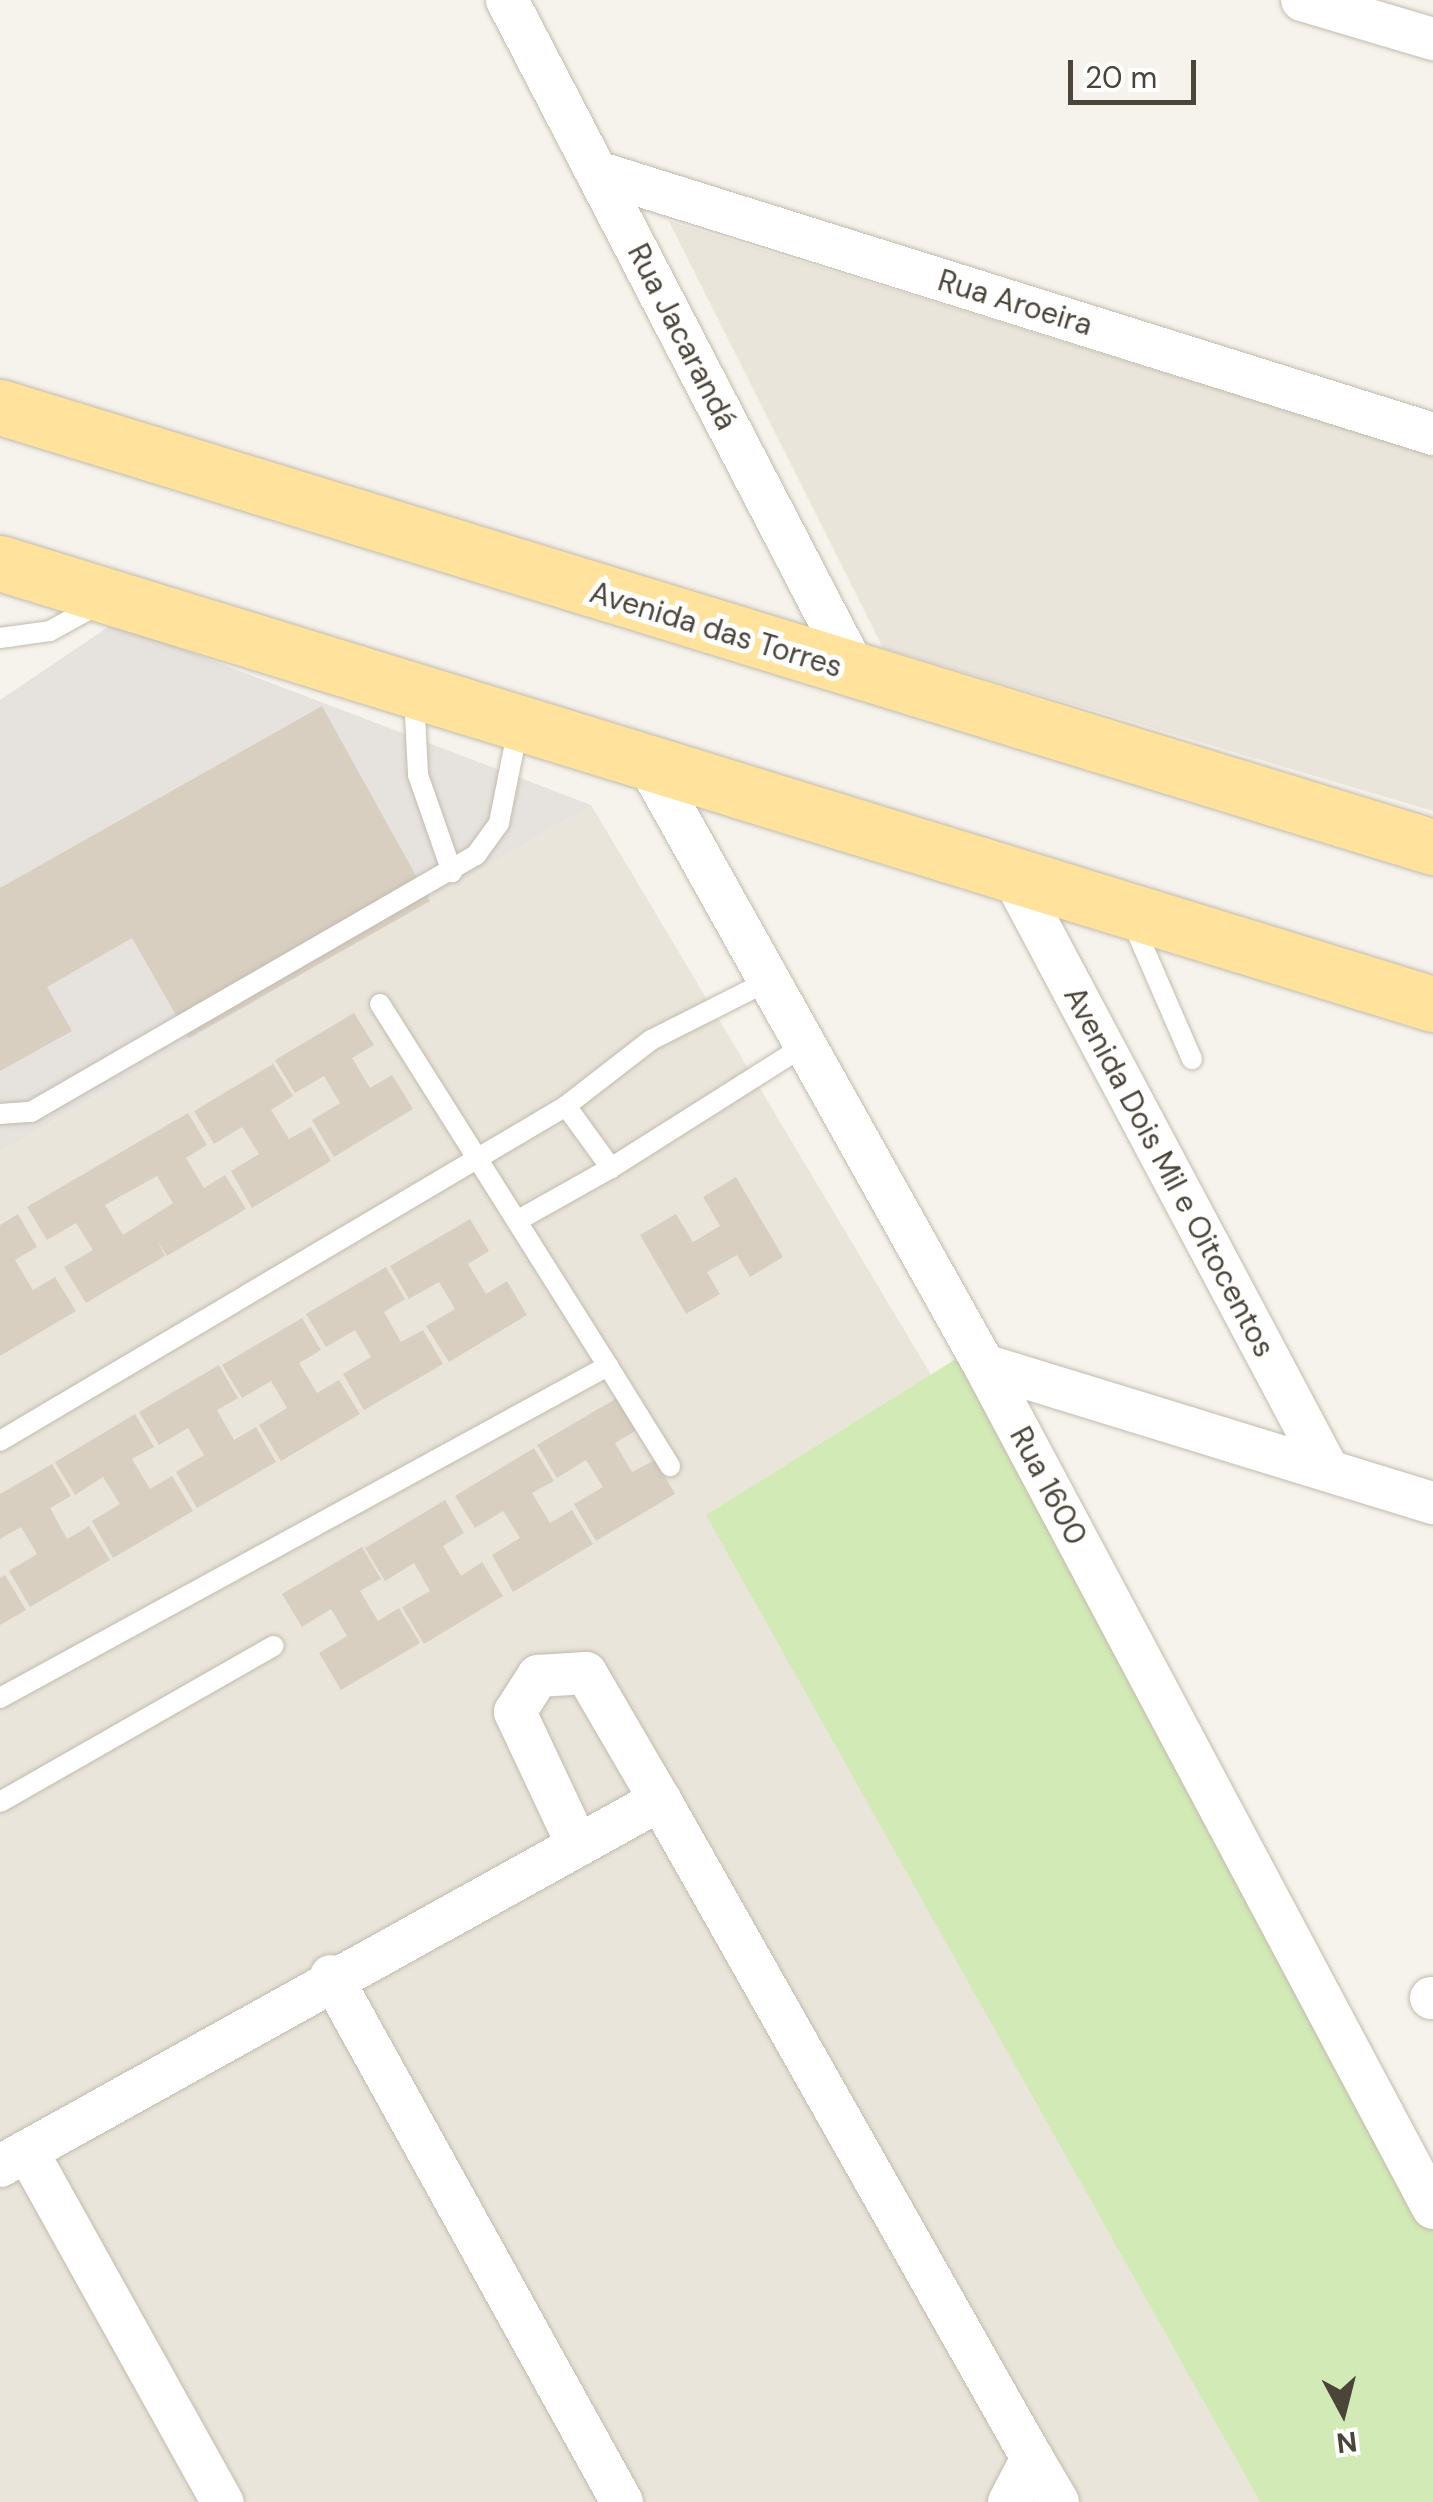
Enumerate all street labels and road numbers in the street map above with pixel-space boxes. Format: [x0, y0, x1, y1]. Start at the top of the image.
street label: Rua Jacarandá [620, 238, 744, 436]
street label: Rua Aroeira [934, 263, 1096, 343]
street label: Avenida das Torres [586, 575, 846, 685]
street label: Avenida Dois Mil e Oitocentos [1056, 981, 1282, 1363]
street label: Rua 1600 [1002, 1421, 1094, 1551]

